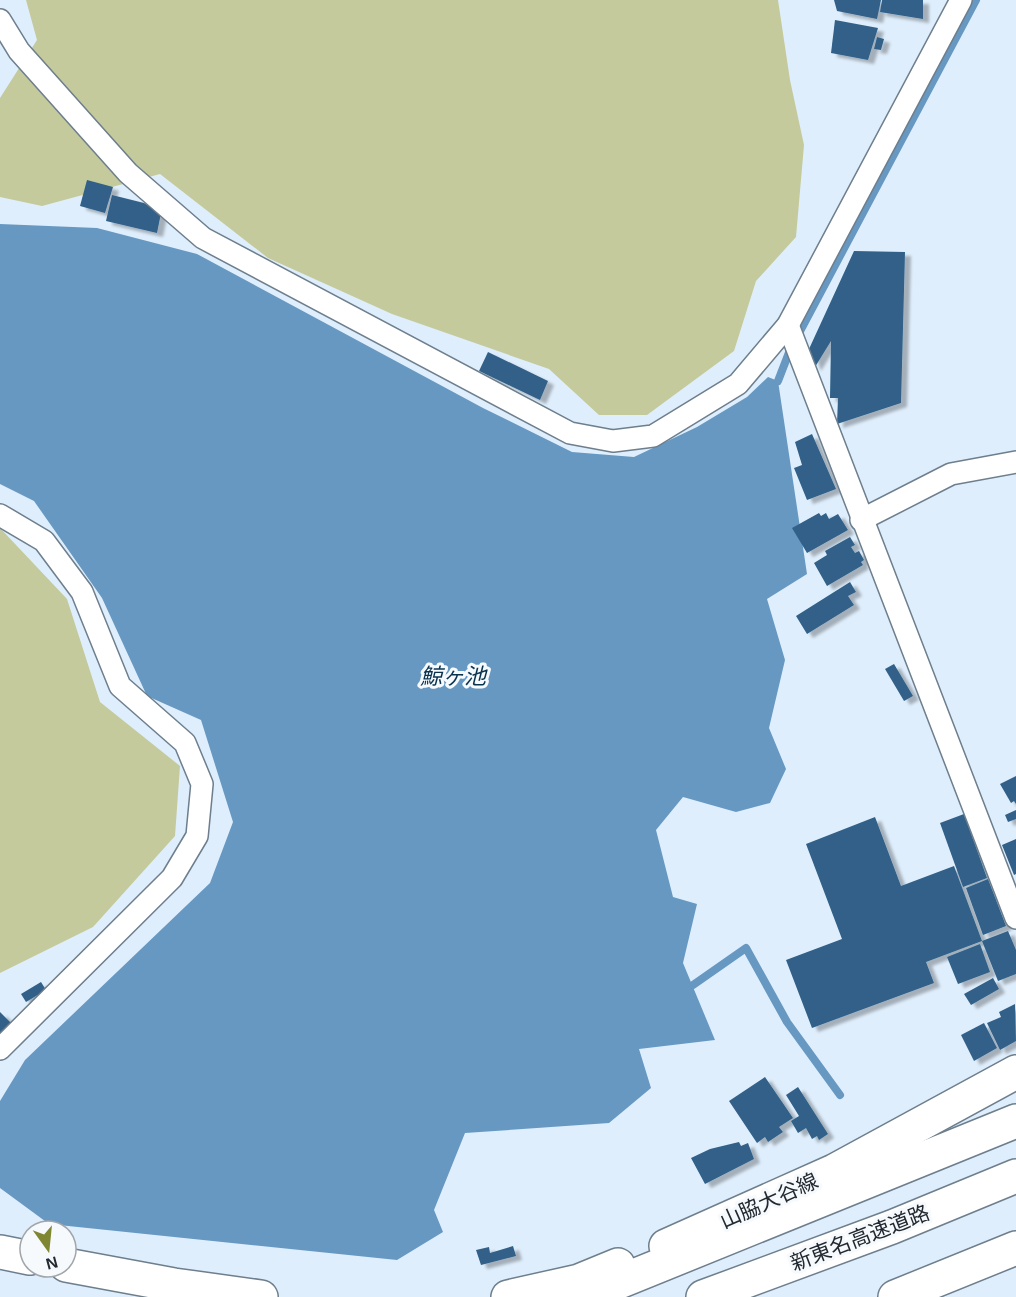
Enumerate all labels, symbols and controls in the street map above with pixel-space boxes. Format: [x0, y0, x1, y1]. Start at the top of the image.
water label: 鯨ヶ池 [420, 664, 488, 689]
street label: 山脇大谷線 [716, 1169, 821, 1232]
street label: 新東名高速道路 [787, 1200, 933, 1275]
north arrow [18, 1219, 78, 1279]
text: N [44, 1253, 60, 1273]

